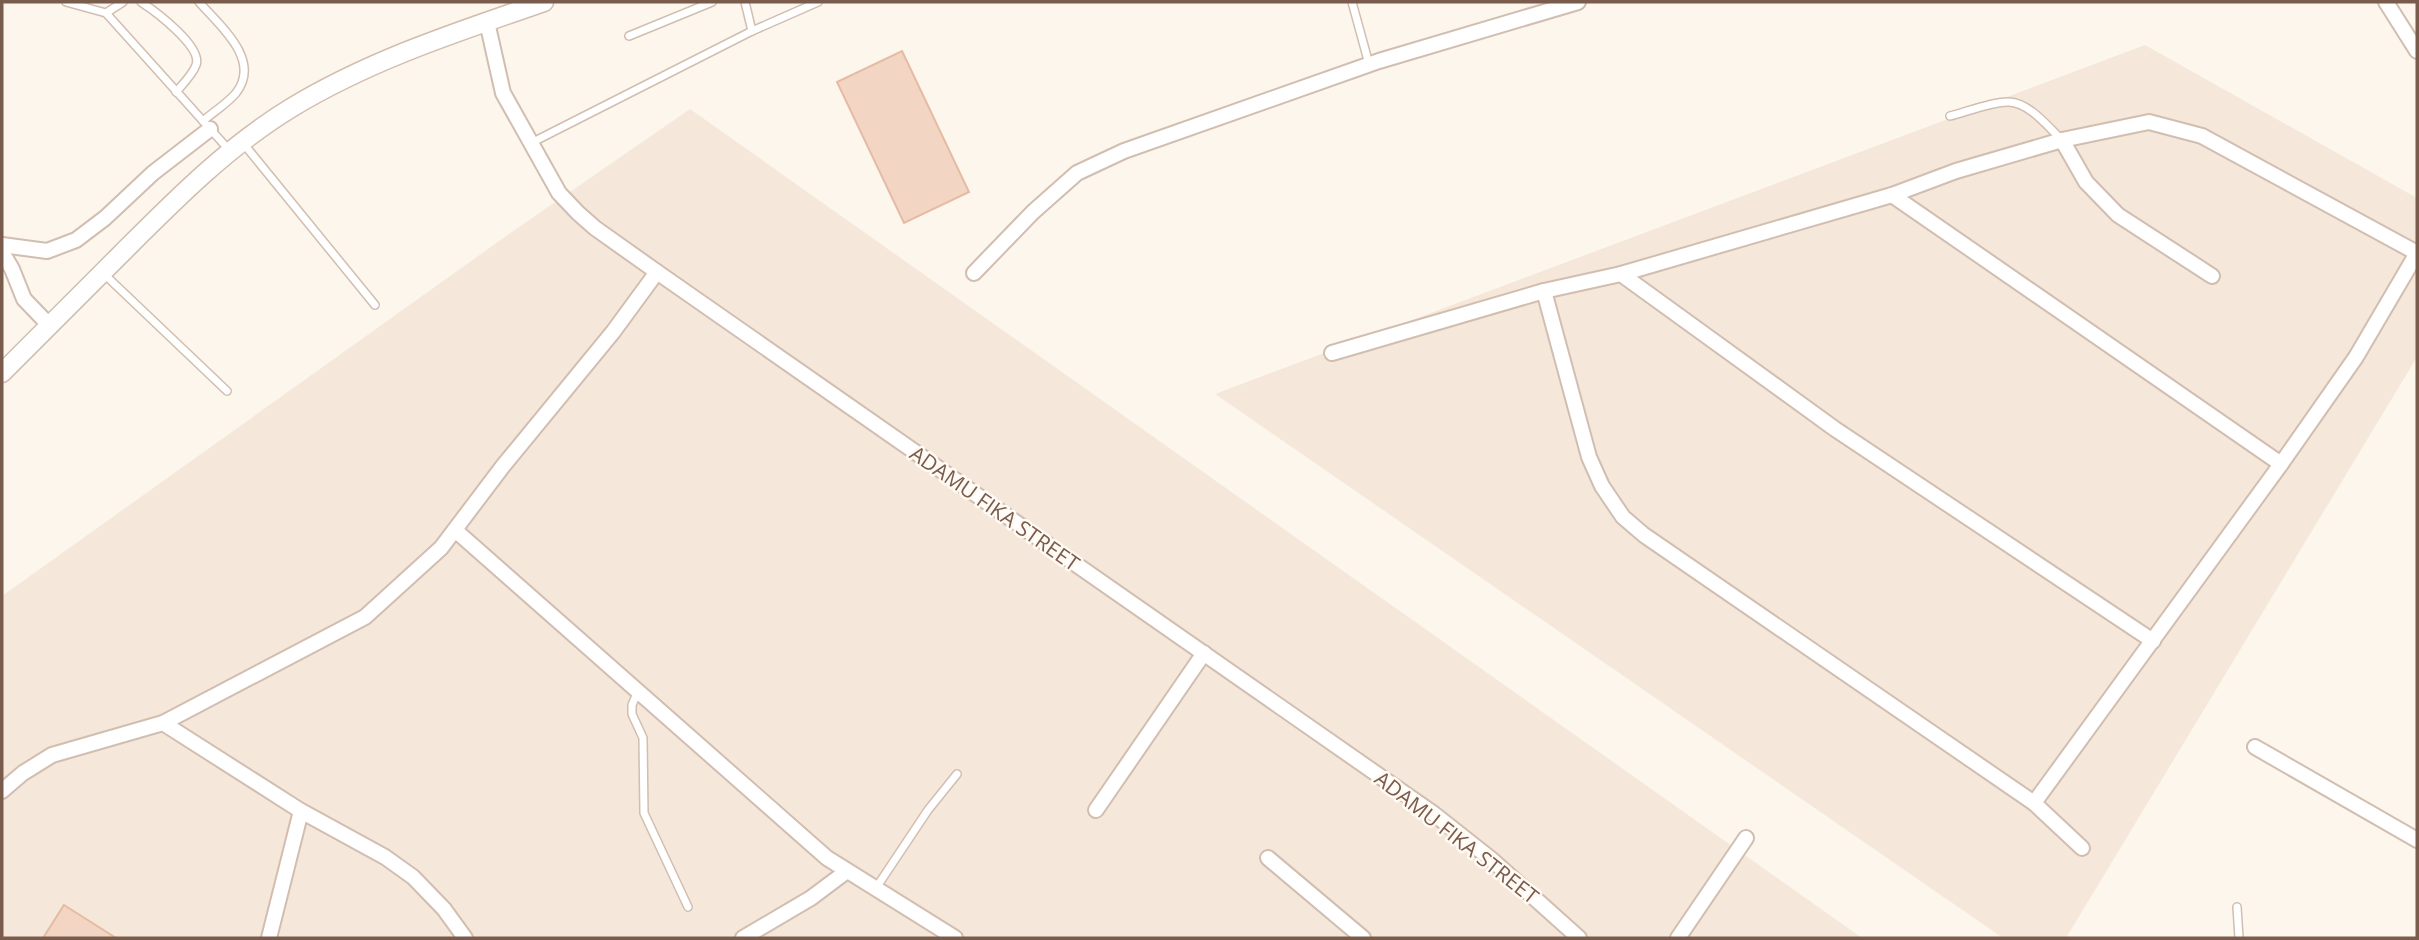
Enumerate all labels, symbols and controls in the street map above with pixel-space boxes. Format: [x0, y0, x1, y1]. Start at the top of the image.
street label: ADAMU FIKA STREET [905, 439, 1086, 577]
street label: ADAMU FIKA STREET [1369, 764, 1545, 910]

